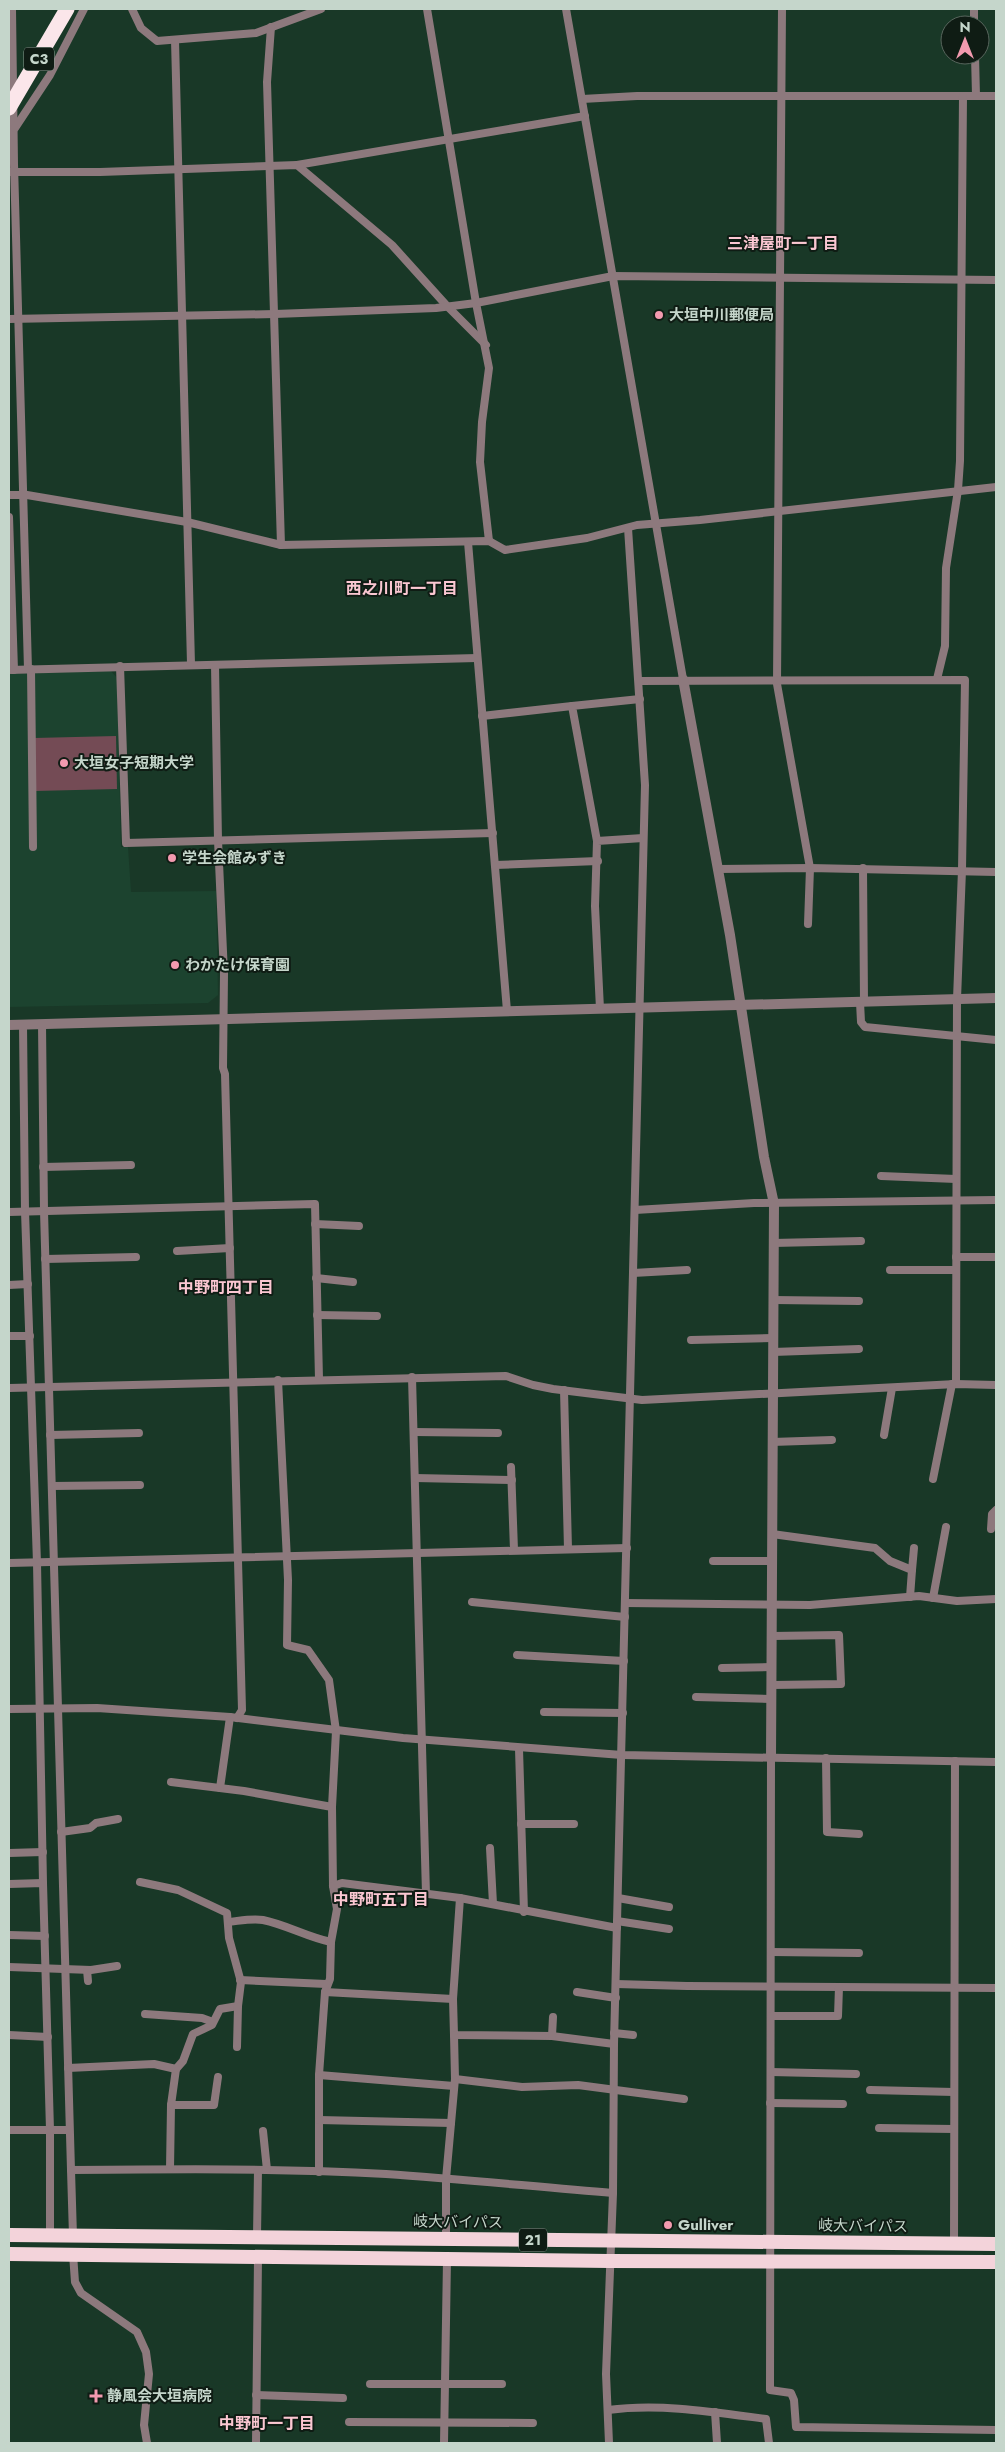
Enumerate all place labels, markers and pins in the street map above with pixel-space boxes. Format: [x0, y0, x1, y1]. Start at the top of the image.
place label: 大垣中川郵便局 [669, 304, 774, 326]
marker: 大垣中川郵便局 [653, 309, 665, 321]
place label: 大垣女子短期大学 [74, 752, 194, 774]
marker: 大垣女子短期大学 [58, 757, 70, 769]
place label: 学生会館みずき [182, 847, 287, 869]
marker: 学生会館みずき [166, 852, 178, 864]
place label: わかたけ保育園 [185, 954, 290, 976]
marker: わかたけ保育園 [169, 959, 181, 971]
place label: Gulliver [678, 2214, 734, 2236]
marker: Gulliver [662, 2219, 674, 2231]
place label: 静風会大垣病院 [107, 2385, 212, 2407]
marker: 静風会大垣病院 [89, 2389, 103, 2403]

